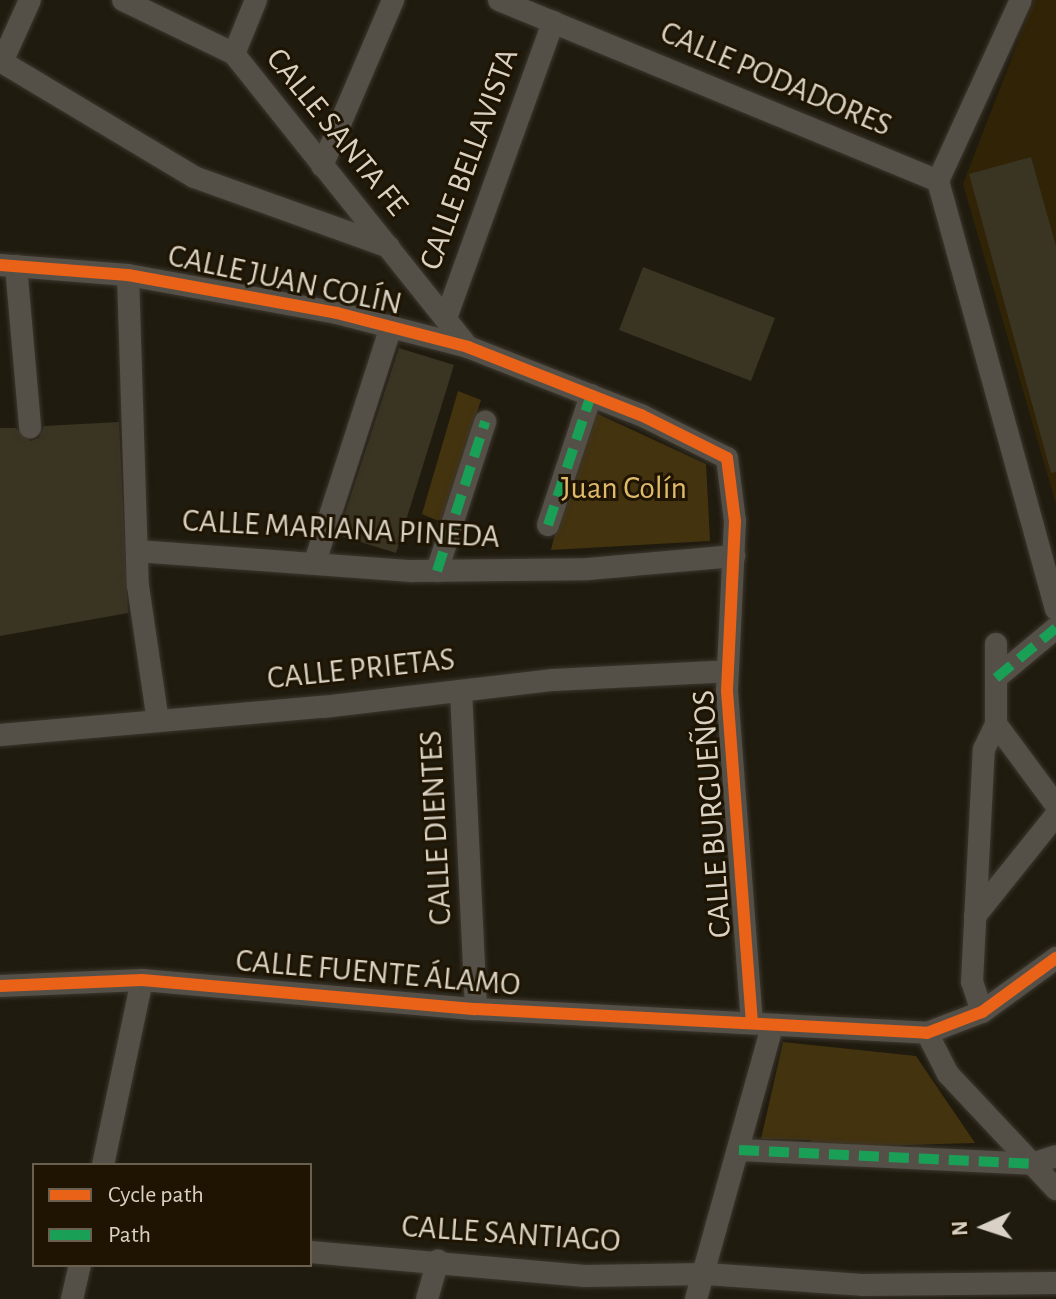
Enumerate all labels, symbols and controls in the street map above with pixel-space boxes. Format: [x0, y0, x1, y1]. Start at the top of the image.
street label: CALLE PODADORES [655, 13, 897, 145]
street label: CALLE SANTA FE [258, 40, 416, 224]
street label: CALLE BELLAVISTA [411, 43, 527, 275]
street label: CALLE JUAN COLÍN [165, 236, 405, 324]
park label: Juan Colín [561, 469, 687, 507]
street label: CALLE MARIANA PINEDA [181, 502, 501, 556]
street label: CALLE PRIETAS [265, 640, 457, 698]
street label: CALLE BURGUEÑOS [684, 689, 740, 939]
street label: CALLE DIENTES [412, 730, 460, 926]
street label: CALLE FUENTE ÁLAMO [234, 941, 522, 1005]
legend [32, 1163, 312, 1267]
text: Cycle path [108, 1183, 204, 1207]
north arrow [944, 1187, 1024, 1267]
street label: CALLE SANTIAGO [400, 1207, 622, 1261]
text: N [949, 1220, 971, 1236]
text: Path [108, 1223, 151, 1247]

